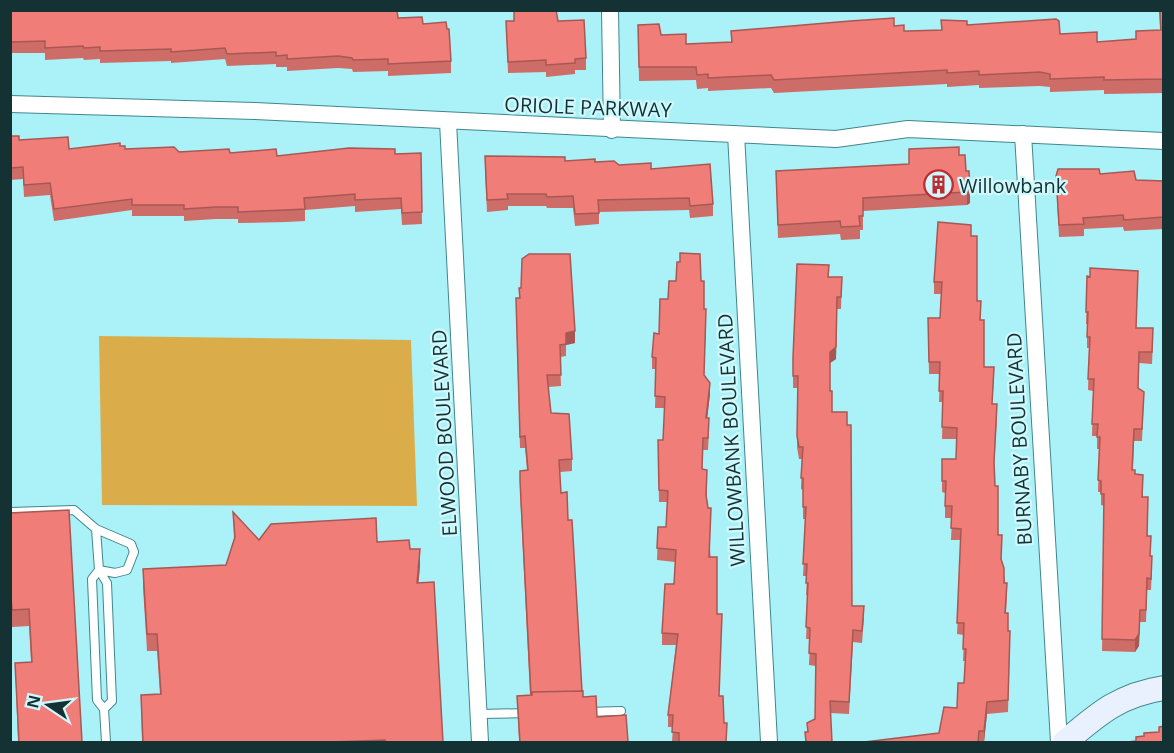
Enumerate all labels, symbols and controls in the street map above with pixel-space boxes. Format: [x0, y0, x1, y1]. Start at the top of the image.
street label: ORIOLE PARKWAY [504, 91, 673, 123]
building icon: Willowbank [922, 169, 954, 201]
place label: Willowbank [959, 172, 1067, 199]
street label: WILLOWBANK BOULEVARD [711, 313, 751, 567]
street label: ELWOOD BOULEVARD [425, 329, 463, 537]
street label: BURNABY BOULEVARD [1000, 332, 1038, 546]
north arrow [18, 675, 78, 735]
text: N [21, 693, 46, 710]

